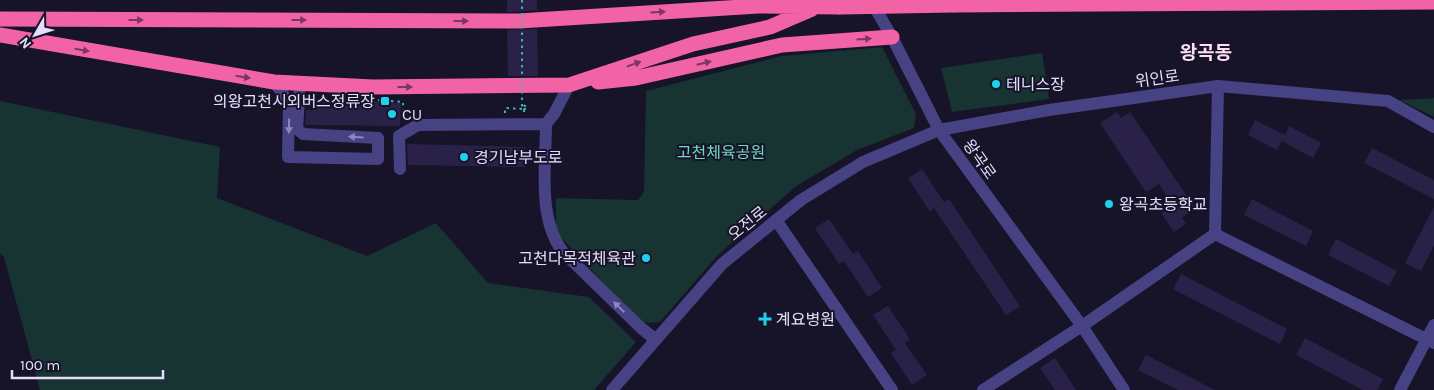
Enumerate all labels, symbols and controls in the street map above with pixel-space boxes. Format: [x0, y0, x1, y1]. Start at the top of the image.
one-way arrow [651, 8, 667, 16]
north arrow [10, 10, 60, 60]
one-way arrow [128, 16, 144, 24]
one-way arrow [291, 16, 307, 24]
one-way arrow [453, 17, 469, 25]
text: N [16, 34, 35, 52]
one-way arrow [856, 35, 872, 43]
district label: 왕곡동 [1180, 42, 1232, 64]
one-way arrow [75, 46, 91, 54]
one-way arrow [696, 59, 711, 67]
one-way arrow [626, 60, 641, 67]
street label: 위인로 [1134, 66, 1181, 91]
one-way arrow [235, 73, 251, 81]
place label: 테니스장 [1006, 75, 1065, 94]
marker: 테니스장 [990, 78, 1002, 90]
one-way arrow [397, 83, 413, 91]
place label: 의왕고천시외버스정류장 [213, 92, 375, 111]
marker: 의왕고천시외버스정류장 [379, 95, 391, 107]
place label: CU [402, 105, 422, 124]
marker: CU [386, 108, 398, 120]
one-way arrow [285, 118, 293, 134]
one-way arrow [348, 132, 364, 140]
street label: 왕곡로 [959, 136, 1000, 183]
park label: 고천체육공원 [677, 143, 765, 162]
place label: 경기남부도로 [474, 148, 563, 167]
marker: 경기남부도로 [458, 151, 470, 163]
place label: 왕곡초등학교 [1119, 195, 1207, 214]
marker: 왕곡초등학교 [1103, 198, 1115, 210]
street label: 오전로 [724, 202, 771, 245]
place label: 고천다목적체육관 [518, 249, 636, 268]
marker: 고천다목적체육관 [640, 252, 652, 264]
one-way arrow [614, 301, 626, 313]
place label: 계요병원 [776, 310, 835, 329]
marker: 계요병원 [758, 312, 772, 326]
scale bar [12, 348, 164, 380]
text: 100 m [20, 356, 60, 374]

